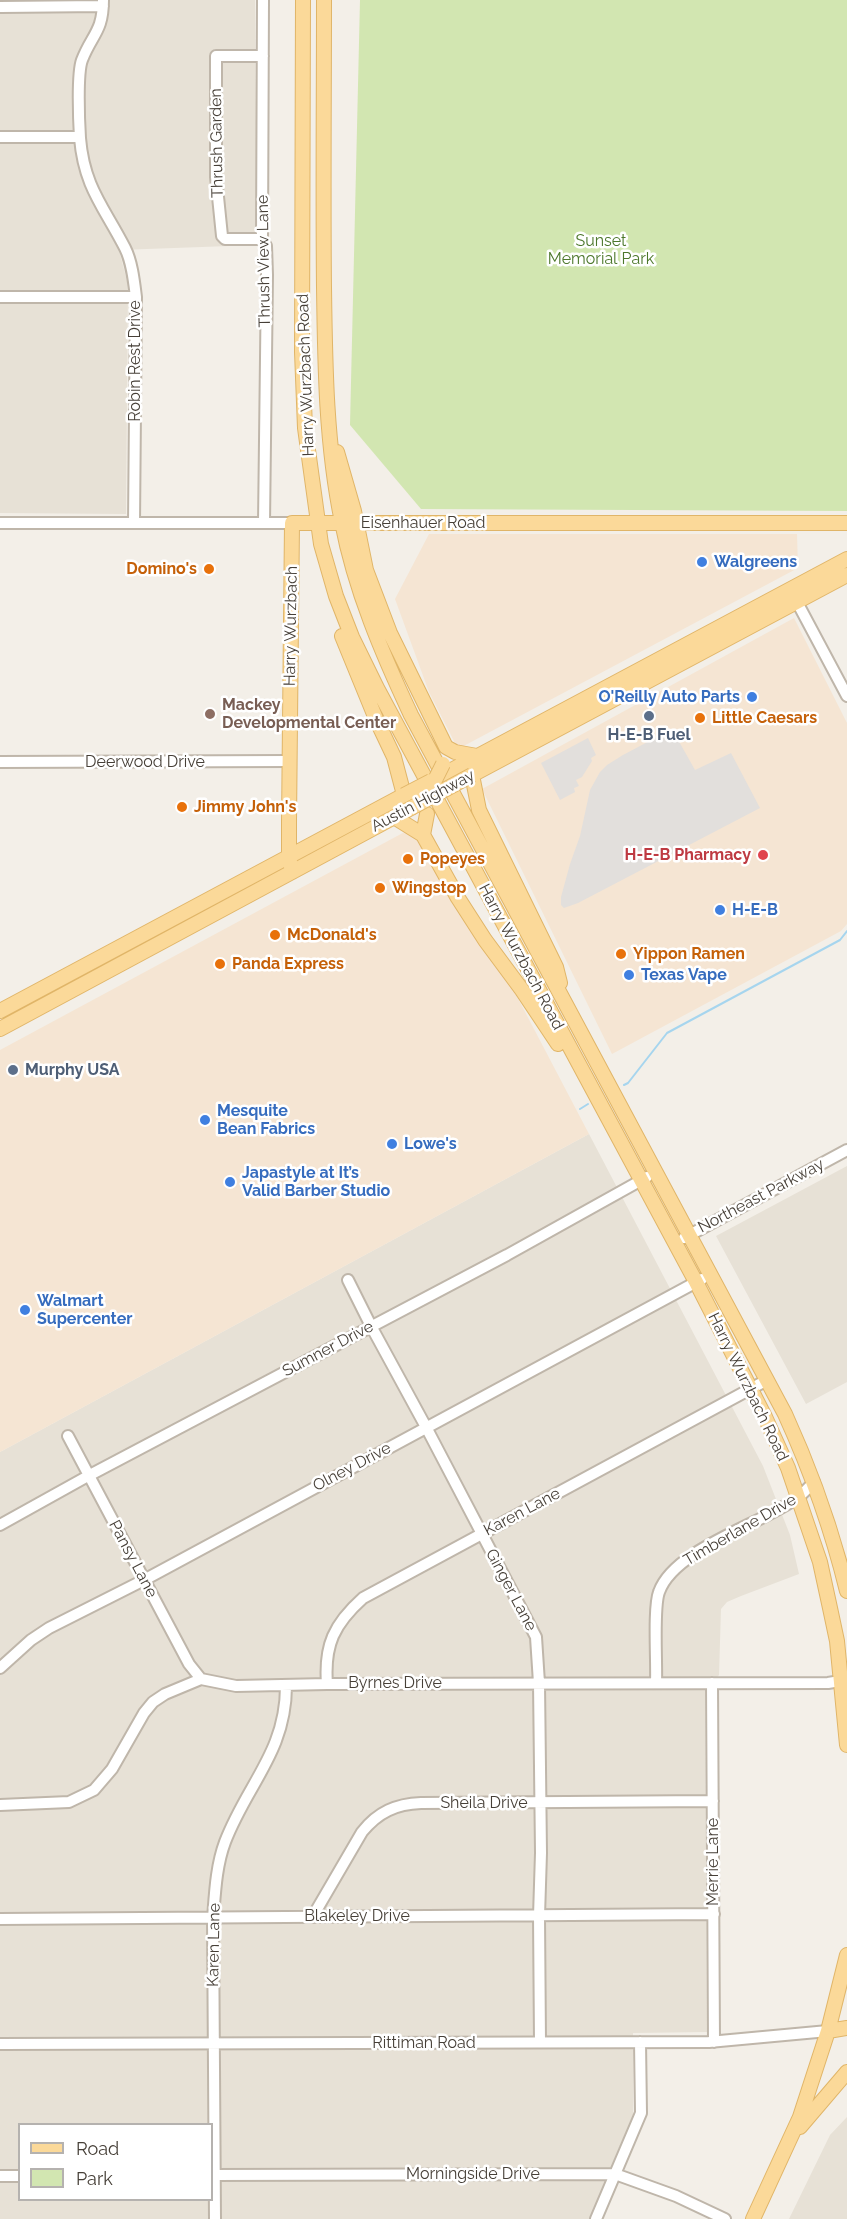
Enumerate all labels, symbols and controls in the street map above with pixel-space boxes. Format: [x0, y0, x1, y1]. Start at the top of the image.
street label: Thrush Garden [206, 88, 228, 198]
street label: Thrush View Lane [253, 194, 275, 328]
park label: Sunset Memorial Park [548, 231, 654, 269]
street label: Harry Wurzbach Road [294, 293, 318, 457]
street label: Robin Rest Drive [125, 300, 145, 422]
street label: Eisenhauer Road [361, 513, 485, 533]
place label: Walgreens [714, 552, 797, 572]
marker: Walgreens [695, 555, 709, 569]
place label: Domino's [126, 559, 197, 579]
marker: Domino's [202, 562, 216, 576]
street label: Harry Wurzbach [280, 566, 302, 686]
place label: O'Reilly Auto Parts [598, 687, 740, 707]
marker: O'Reilly Auto Parts [745, 690, 759, 704]
place label: Mackey Developmental Center [222, 695, 396, 733]
marker: Mackey Developmental Center [203, 707, 217, 721]
place label: Little Caesars [712, 708, 817, 728]
marker: H-E-B Fuel [642, 709, 656, 723]
marker: Little Caesars [693, 711, 707, 725]
place label: H-E-B Fuel [607, 725, 691, 745]
street label: Deerwood Drive [85, 752, 205, 772]
street label: Austin Highway [368, 766, 478, 836]
place label: Jimmy John's [194, 797, 296, 817]
marker: Jimmy John's [175, 800, 189, 814]
place label: H-E-B Pharmacy [625, 845, 751, 865]
marker: H-E-B Pharmacy [756, 848, 770, 862]
place label: Popeyes [420, 849, 485, 869]
marker: Popeyes [401, 852, 415, 866]
place label: Wingstop [392, 878, 466, 898]
marker: Wingstop [373, 881, 387, 895]
street label: Harry Wurzbach Road [474, 881, 568, 1033]
place label: H-E-B [732, 900, 778, 920]
marker: H-E-B [713, 903, 727, 917]
place label: McDonald's [287, 925, 377, 945]
marker: McDonald's [268, 928, 282, 942]
place label: Yippon Ramen [633, 944, 745, 964]
marker: Yippon Ramen [614, 947, 628, 961]
place label: Panda Express [232, 954, 344, 974]
marker: Panda Express [213, 957, 227, 971]
place label: Texas Vape [641, 965, 727, 985]
marker: Texas Vape [622, 968, 636, 982]
place label: Murphy USA [25, 1060, 120, 1080]
marker: Murphy USA [6, 1063, 20, 1077]
place label: Mesquite Bean Fabrics [217, 1101, 315, 1139]
marker: Mesquite Bean Fabrics [198, 1113, 212, 1127]
place label: Lowe's [404, 1134, 457, 1154]
marker: Lowe's [385, 1137, 399, 1151]
street label: Northeast Parkway [695, 1155, 827, 1237]
place label: Japastyle at It’s Valid Barber Studio [242, 1163, 390, 1201]
marker: Japastyle at It’s Valid Barber Studio [223, 1175, 237, 1189]
place label: Walmart Supercenter [37, 1291, 132, 1329]
marker: Walmart Supercenter [18, 1303, 32, 1317]
street label: Harry Wurzbach Road [704, 1310, 792, 1464]
street label: Sumner Drive [279, 1317, 377, 1381]
street label: Olney Drive [310, 1438, 394, 1496]
street label: Karen Lane [480, 1484, 564, 1540]
street label: Timberlane Drive [680, 1490, 800, 1570]
street label: Pansy Lane [105, 1517, 161, 1601]
street label: Ginger Lane [481, 1546, 541, 1634]
street label: Byrnes Drive [348, 1673, 442, 1693]
street label: Sheila Drive [440, 1793, 528, 1813]
street label: Merrie Lane [703, 1818, 723, 1906]
street label: Karen Lane [204, 1903, 224, 1987]
street label: Blakeley Drive [304, 1906, 410, 1926]
street label: Rittiman Road [372, 2033, 476, 2053]
legend [18, 2123, 213, 2201]
text: Road [76, 2138, 119, 2159]
street label: Morningside Drive [406, 2164, 540, 2184]
text: Park [76, 2168, 113, 2189]

